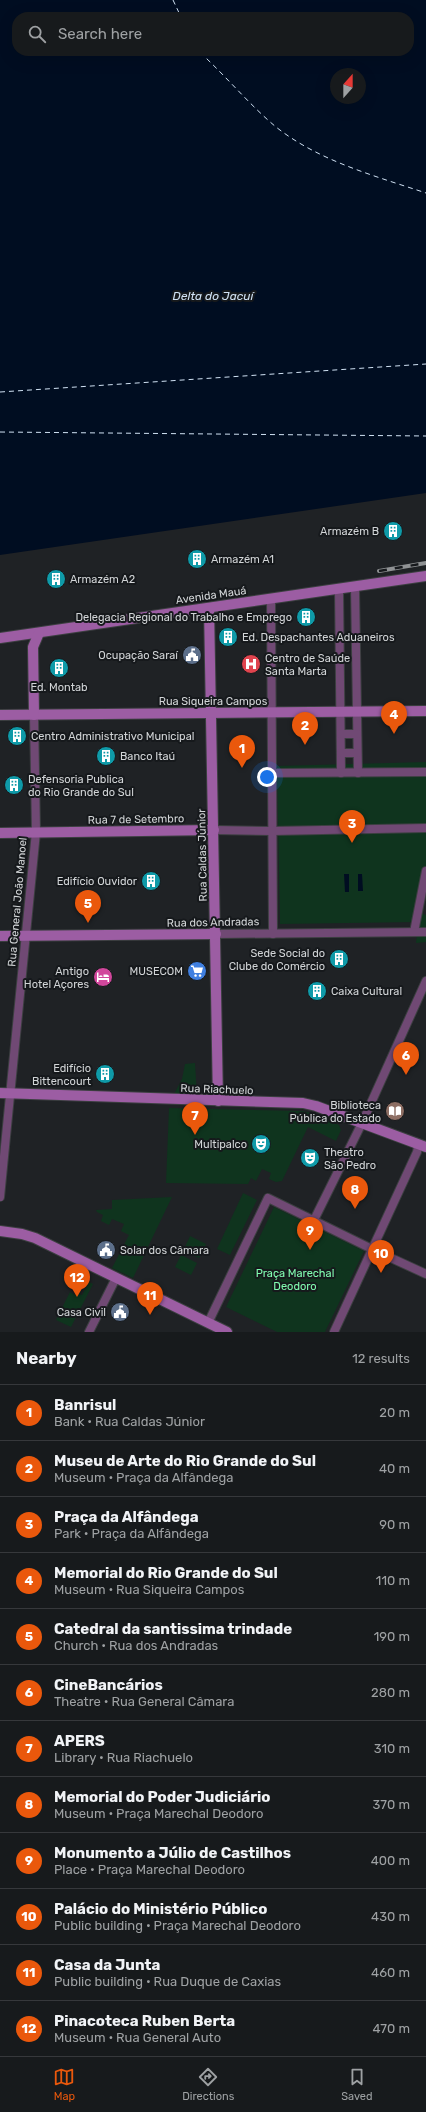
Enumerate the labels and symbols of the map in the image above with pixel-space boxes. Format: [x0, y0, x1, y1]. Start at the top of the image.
north arrow [330, 68, 366, 104]
water label: Delta do Jacuí [173, 289, 256, 303]
building icon: Armazém B [382, 520, 404, 542]
place label: Armazém B [320, 525, 379, 538]
building icon: Armazém A1 [186, 548, 208, 570]
place label: Armazém A1 [211, 553, 274, 566]
building icon: Armazém A2 [45, 568, 67, 590]
place label: Armazém A2 [70, 573, 135, 586]
street label: Avenida Mauá [175, 584, 247, 607]
building icon: Delegacia Regional do Trabalho e Emprego [295, 606, 317, 628]
place label: Delegacia Regional do Trabalho e Emprego [75, 611, 292, 624]
building icon: Ed. Despachantes Aduaneiros [217, 626, 239, 648]
place label: Ed. Despachantes Aduaneiros [242, 631, 395, 644]
public building icon: Ocupação Saraí [181, 644, 203, 666]
place label: Ocupação Saraí [98, 649, 179, 662]
place label: Centro de Saúde Santa Marta [265, 652, 350, 678]
hospital icon: Centro de Saúde Santa Marta [240, 653, 262, 675]
building icon: Ed. Montab [48, 657, 70, 679]
place label: Ed. Montab [30, 681, 88, 694]
street label: Rua Siqueira Campos [159, 695, 268, 708]
pin: 4 [381, 701, 407, 734]
pin: 2 [292, 712, 318, 745]
building icon: Centro Administrativo Municipal [6, 725, 28, 747]
place label: Centro Administrativo Municipal [31, 730, 194, 743]
pin: 1 [229, 735, 255, 768]
building icon: Banco Itaú [95, 745, 117, 767]
place label: Banco Itaú [120, 750, 175, 763]
your location [257, 767, 277, 787]
place label: Defensoria Publica do Rio Grande do Sul [28, 773, 134, 799]
building icon: Defensoria Publica do Rio Grande do Sul [3, 774, 25, 796]
street label: Rua Caldas Júnior [195, 808, 210, 902]
pin: 3 [339, 810, 365, 843]
street label: Rua 7 de Setembro [88, 812, 184, 827]
street label: Rua General João Manoel [5, 837, 30, 967]
building icon: Edifício Ouvidor [140, 870, 162, 892]
place label: Edifício Ouvidor [57, 875, 138, 888]
pin: 5 [75, 890, 101, 923]
street label: Rua dos Andradas [167, 915, 260, 930]
place label: Sede Social do Clube do Comércio [229, 947, 325, 973]
building icon: Sede Social do Clube do Comércio [328, 948, 350, 970]
supermarket icon: MUSECOM [186, 960, 208, 982]
place label: Antigo Hotel Açores [24, 965, 89, 991]
place label: MUSECOM [130, 965, 183, 978]
hotel icon: Antigo Hotel Açores [92, 966, 114, 988]
building icon: Caixa Cultural [306, 980, 328, 1002]
place label: Caixa Cultural [331, 985, 402, 998]
pin: 6 [393, 1042, 419, 1075]
place label: Edifício Bittencourt [32, 1062, 92, 1088]
building icon: Edifício Bittencourt [94, 1063, 116, 1085]
street label: Rua Riachuelo [180, 1082, 254, 1097]
place label: Biblioteca Pública do Estado [290, 1099, 381, 1125]
library icon: Biblioteca Pública do Estado [384, 1100, 406, 1122]
pin: 7 [182, 1102, 208, 1135]
theatre icon: Multipalco [250, 1133, 272, 1155]
place label: Multipalco [194, 1138, 247, 1151]
place label: Theatro São Pedro [324, 1146, 376, 1172]
theatre icon: Theatro São Pedro [299, 1147, 321, 1169]
pin: 8 [342, 1176, 368, 1209]
pin: 9 [297, 1217, 323, 1250]
public building icon: Solar dos Câmara [95, 1239, 117, 1261]
pin: 10 [368, 1240, 394, 1273]
place label: Solar dos Câmara [120, 1244, 209, 1257]
pin: 12 [64, 1264, 90, 1297]
park label: Praça Marechal Deodoro [256, 1267, 334, 1293]
pin: 11 [137, 1282, 163, 1315]
public building icon: Casa Civil [109, 1301, 131, 1323]
place label: Casa Civil [57, 1306, 106, 1319]

